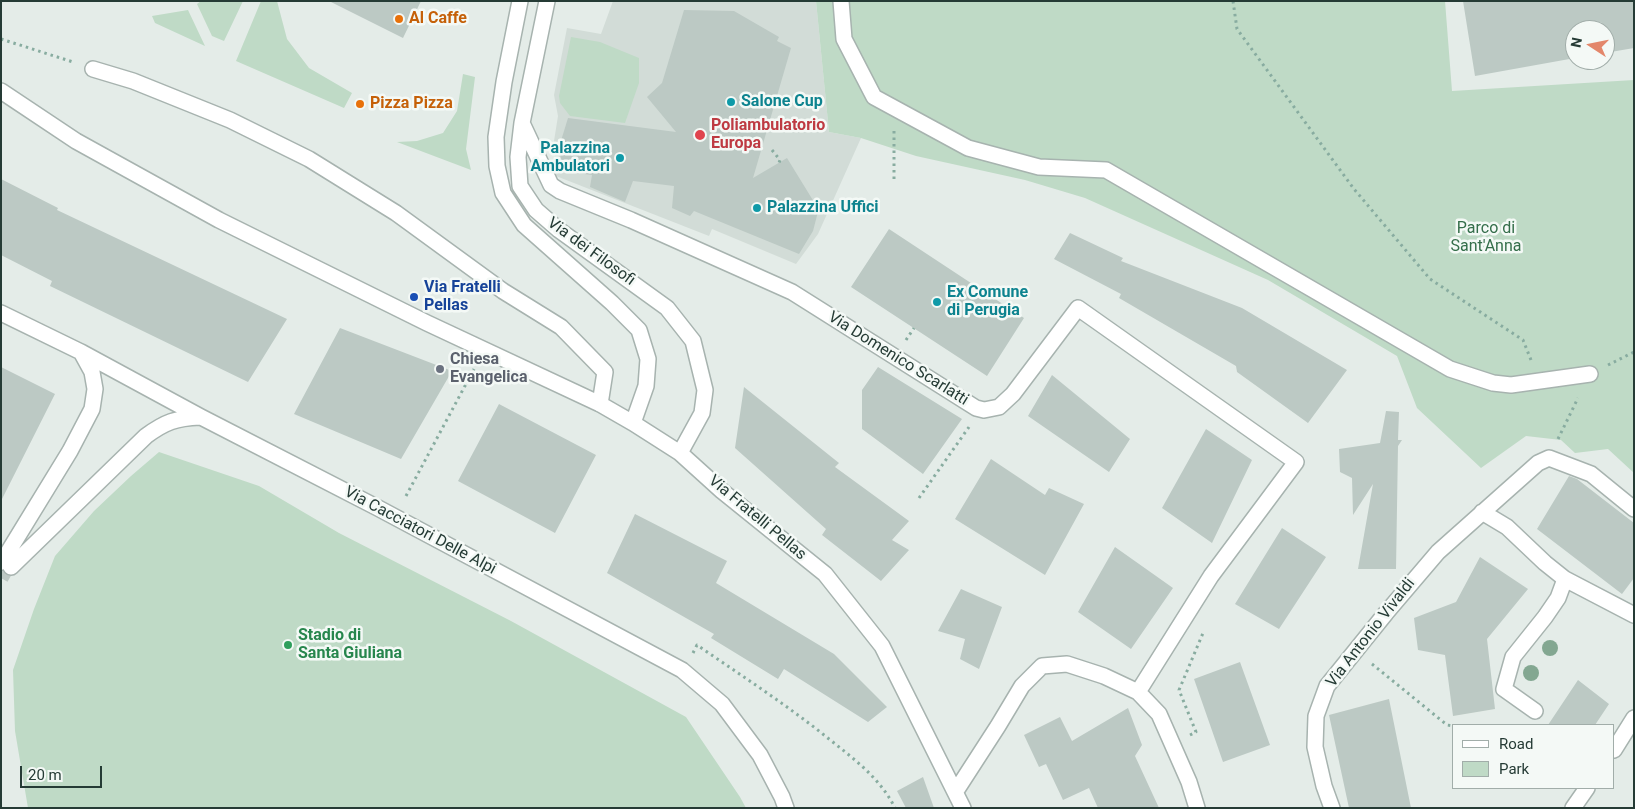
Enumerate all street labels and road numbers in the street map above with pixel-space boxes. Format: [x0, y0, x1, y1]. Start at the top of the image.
street label: Via dei Filosofi [543, 214, 639, 290]
street label: Via Domenico Scarlatti [824, 308, 972, 410]
street label: Via Fratelli Pellas [704, 472, 810, 564]
street label: Via Cacciatori Delle Alpi [341, 483, 499, 579]
street label: Via Antonio Vivaldi [1322, 575, 1420, 691]

